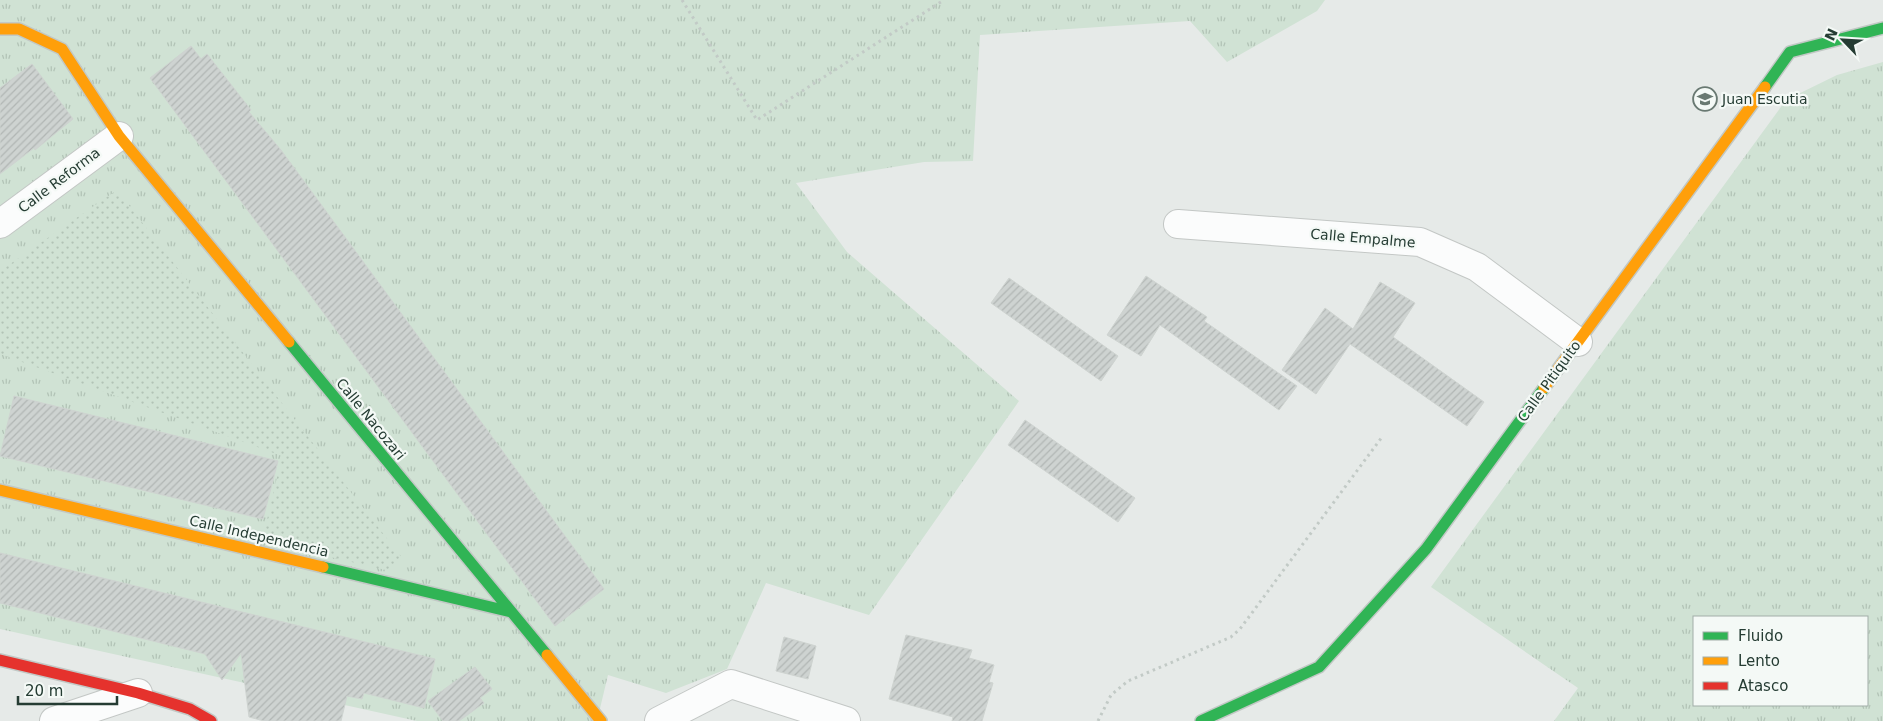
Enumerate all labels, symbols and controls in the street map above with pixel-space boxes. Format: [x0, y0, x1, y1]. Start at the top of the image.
north arrow [1818, 15, 1868, 65]
text: N [1821, 26, 1841, 43]
school or university icon: Juan Escutia [1692, 86, 1718, 112]
place label: Juan Escutia [1721, 91, 1808, 107]
street label: Calle Reforma [15, 144, 103, 216]
street label: Calle Empalme [1310, 225, 1416, 251]
street label: Calle Pitiquito [1514, 337, 1584, 425]
street label: Calle Nacozari [333, 375, 409, 463]
street label: Calle Independencia [188, 512, 330, 560]
legend [1693, 616, 1868, 706]
text: Fluido [1738, 627, 1783, 645]
text: Lento [1738, 652, 1780, 670]
scale bar [18, 674, 116, 706]
text: Atasco [1738, 677, 1788, 695]
text: 20 m [25, 682, 63, 700]

